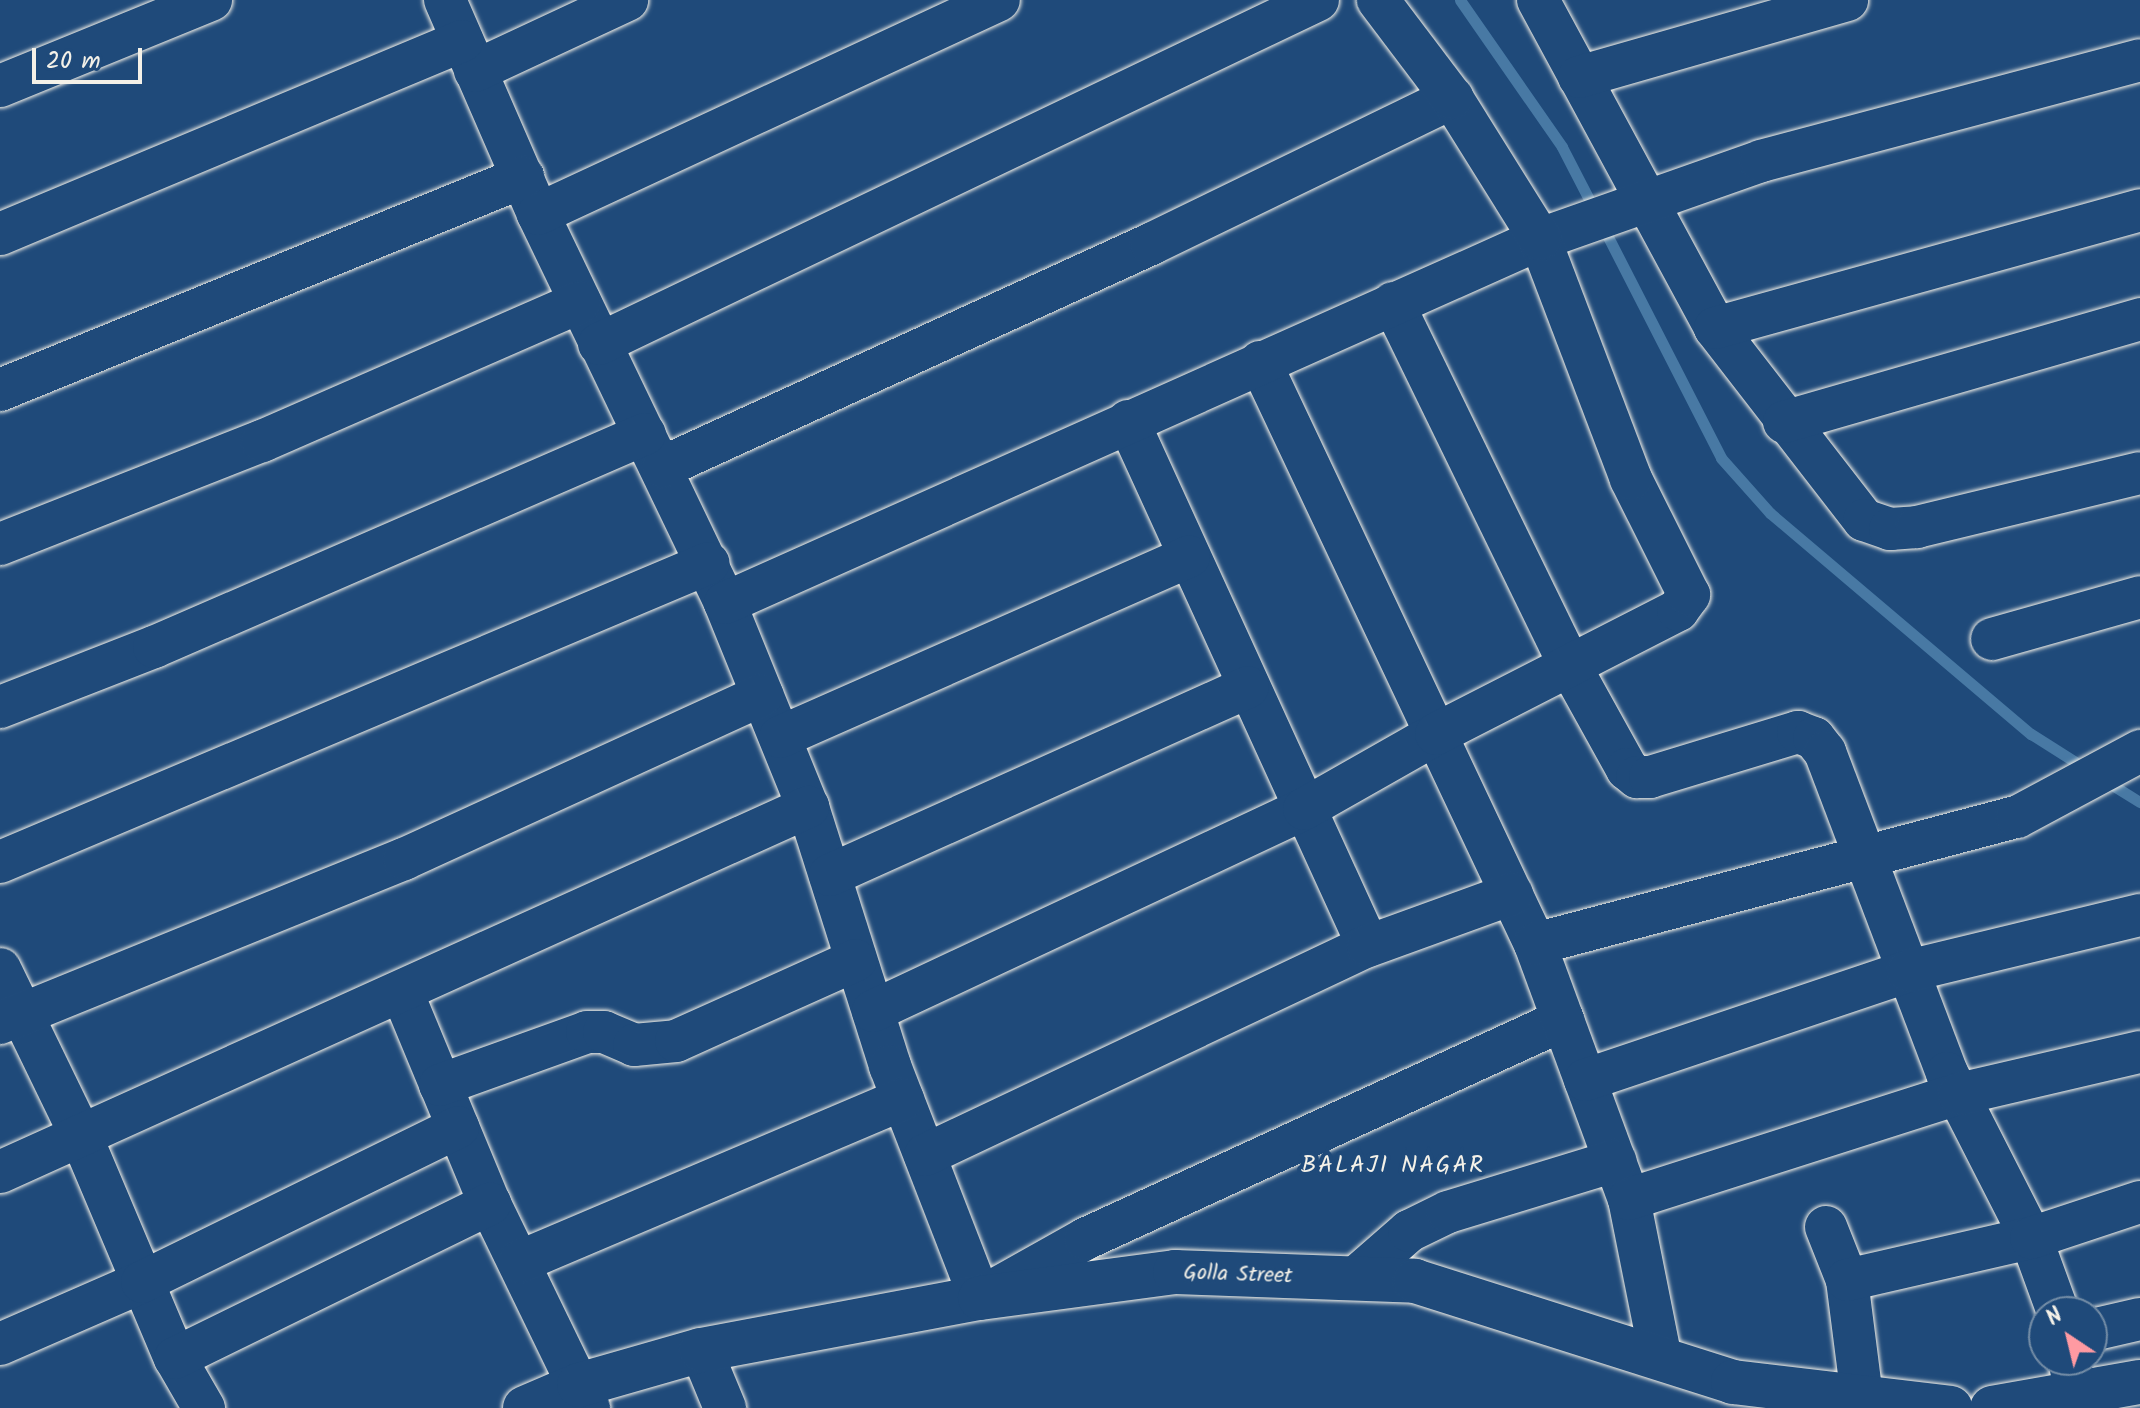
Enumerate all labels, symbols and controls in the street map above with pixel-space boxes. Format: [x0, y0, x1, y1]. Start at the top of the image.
scale bar [36, 32, 146, 82]
text: 20 m [46, 42, 101, 81]
district label: BALAJI NAGAR [1301, 1152, 1485, 1180]
street label: Golla Street [1183, 1260, 1293, 1290]
north arrow [2028, 1296, 2108, 1376]
text: N [2039, 1299, 2071, 1336]

